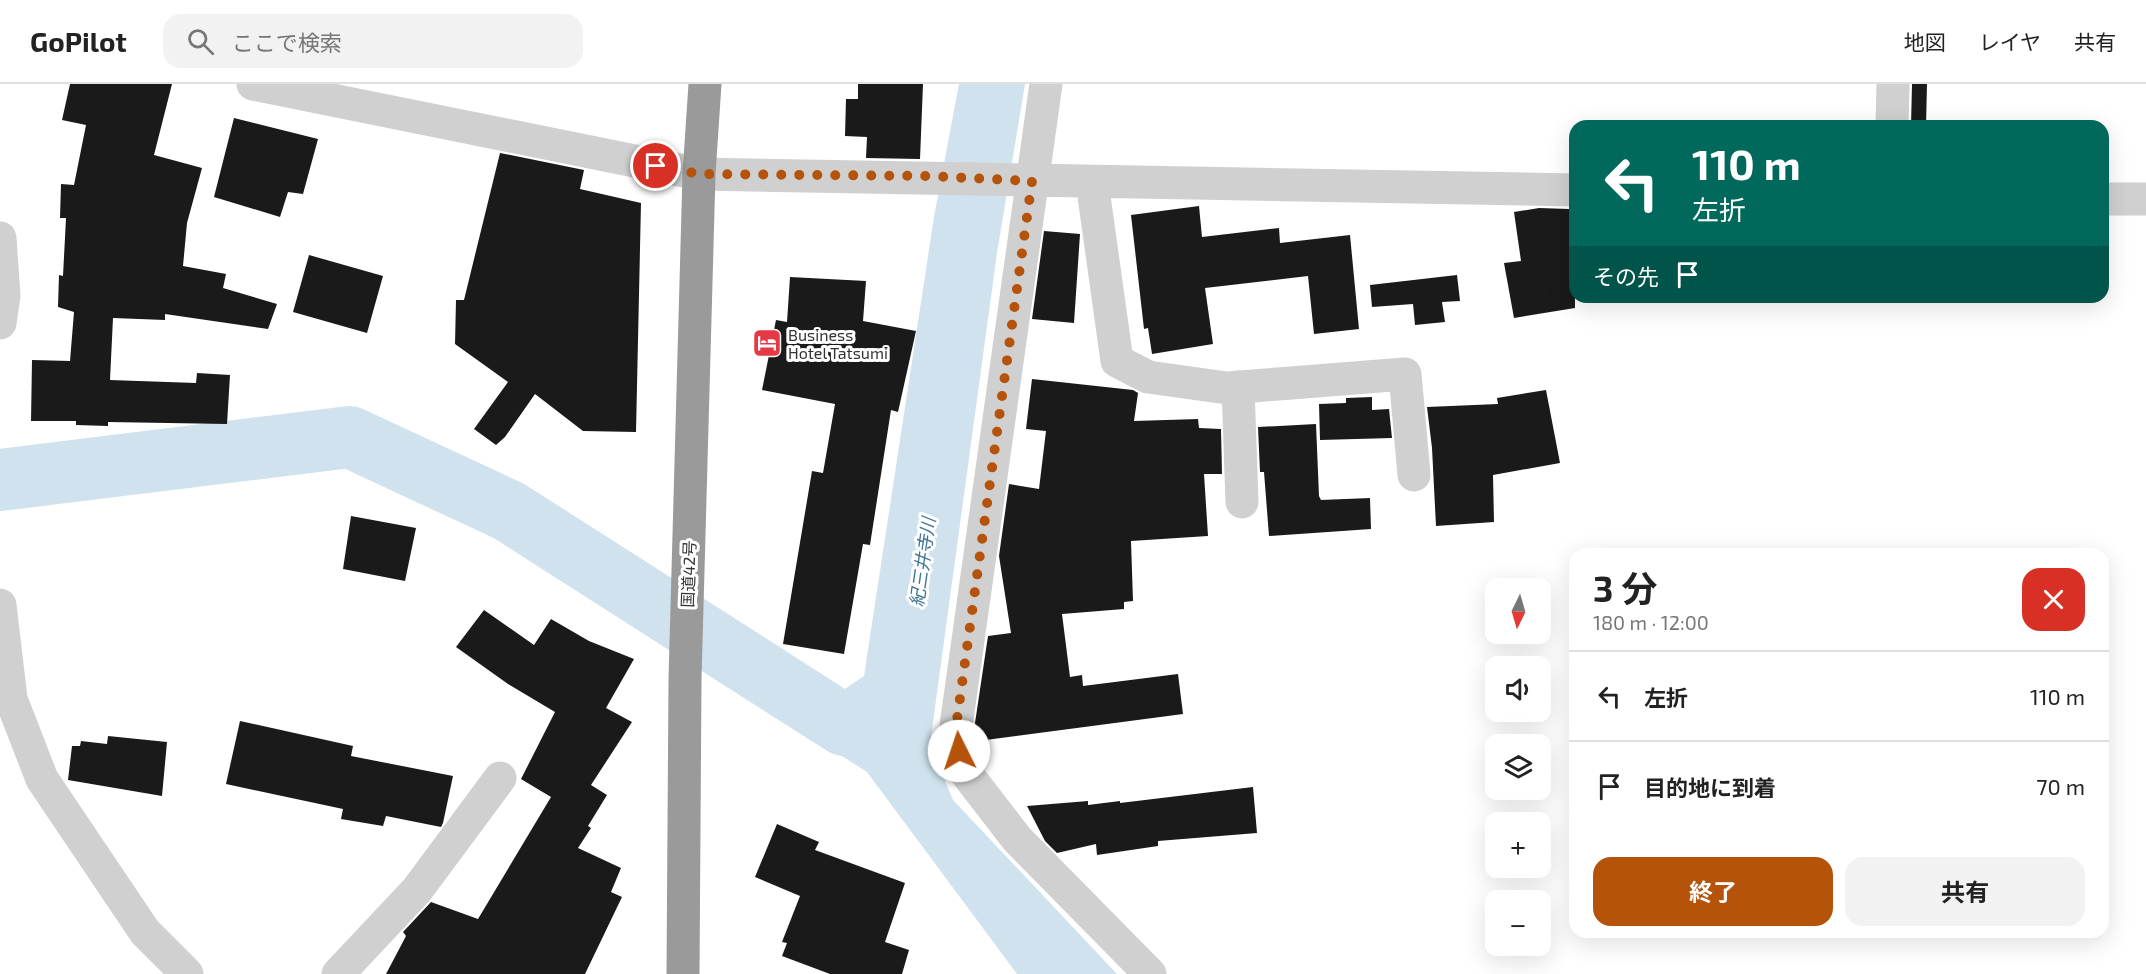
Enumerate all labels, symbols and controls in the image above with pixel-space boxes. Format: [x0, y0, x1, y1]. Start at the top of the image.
search box [163, 14, 583, 68]
text: GoPilot [30, 24, 127, 58]
icon: search [184, 25, 217, 58]
text: ここで検索 [232, 29, 342, 55]
text: 地図 [1904, 29, 1946, 54]
text: レイヤ [1979, 29, 2041, 54]
text: 共有 [2074, 29, 2116, 54]
text: 110 m [1692, 138, 1801, 188]
pin [630, 140, 681, 191]
icon: left [1593, 144, 1671, 222]
icon: arrive [639, 149, 672, 182]
text: 左折 [1692, 193, 1746, 225]
icon: arrive [1671, 258, 1704, 291]
text: その先 [1593, 263, 1659, 289]
place label: Business Hotel Tatsumi [788, 325, 888, 362]
hotel icon: Business Hotel Tatsumi [751, 327, 783, 359]
water label: 紀三井寺川 [905, 514, 939, 608]
street label: 国道42号 [677, 540, 699, 608]
text: 3 分 [1593, 566, 1657, 609]
button: close [2022, 568, 2085, 631]
north arrow [1485, 578, 1551, 644]
map controls [1485, 578, 1551, 956]
text: 180 m · 12:00 [1593, 610, 1709, 634]
button: sound [1485, 656, 1551, 722]
icon: left [1593, 680, 1626, 713]
text: 110 m [2030, 683, 2085, 709]
text: 左折 [1644, 684, 1688, 710]
position arrow [927, 719, 991, 783]
button: layers [1485, 734, 1551, 800]
icon: arrive [1593, 770, 1626, 803]
text: 70 m [2036, 773, 2085, 799]
text: 目的地に到着 [1644, 774, 1776, 800]
button: + [1485, 812, 1551, 878]
button: 終了 [1593, 857, 1833, 926]
button: 共有 [1845, 857, 2085, 926]
button: − [1485, 890, 1551, 956]

